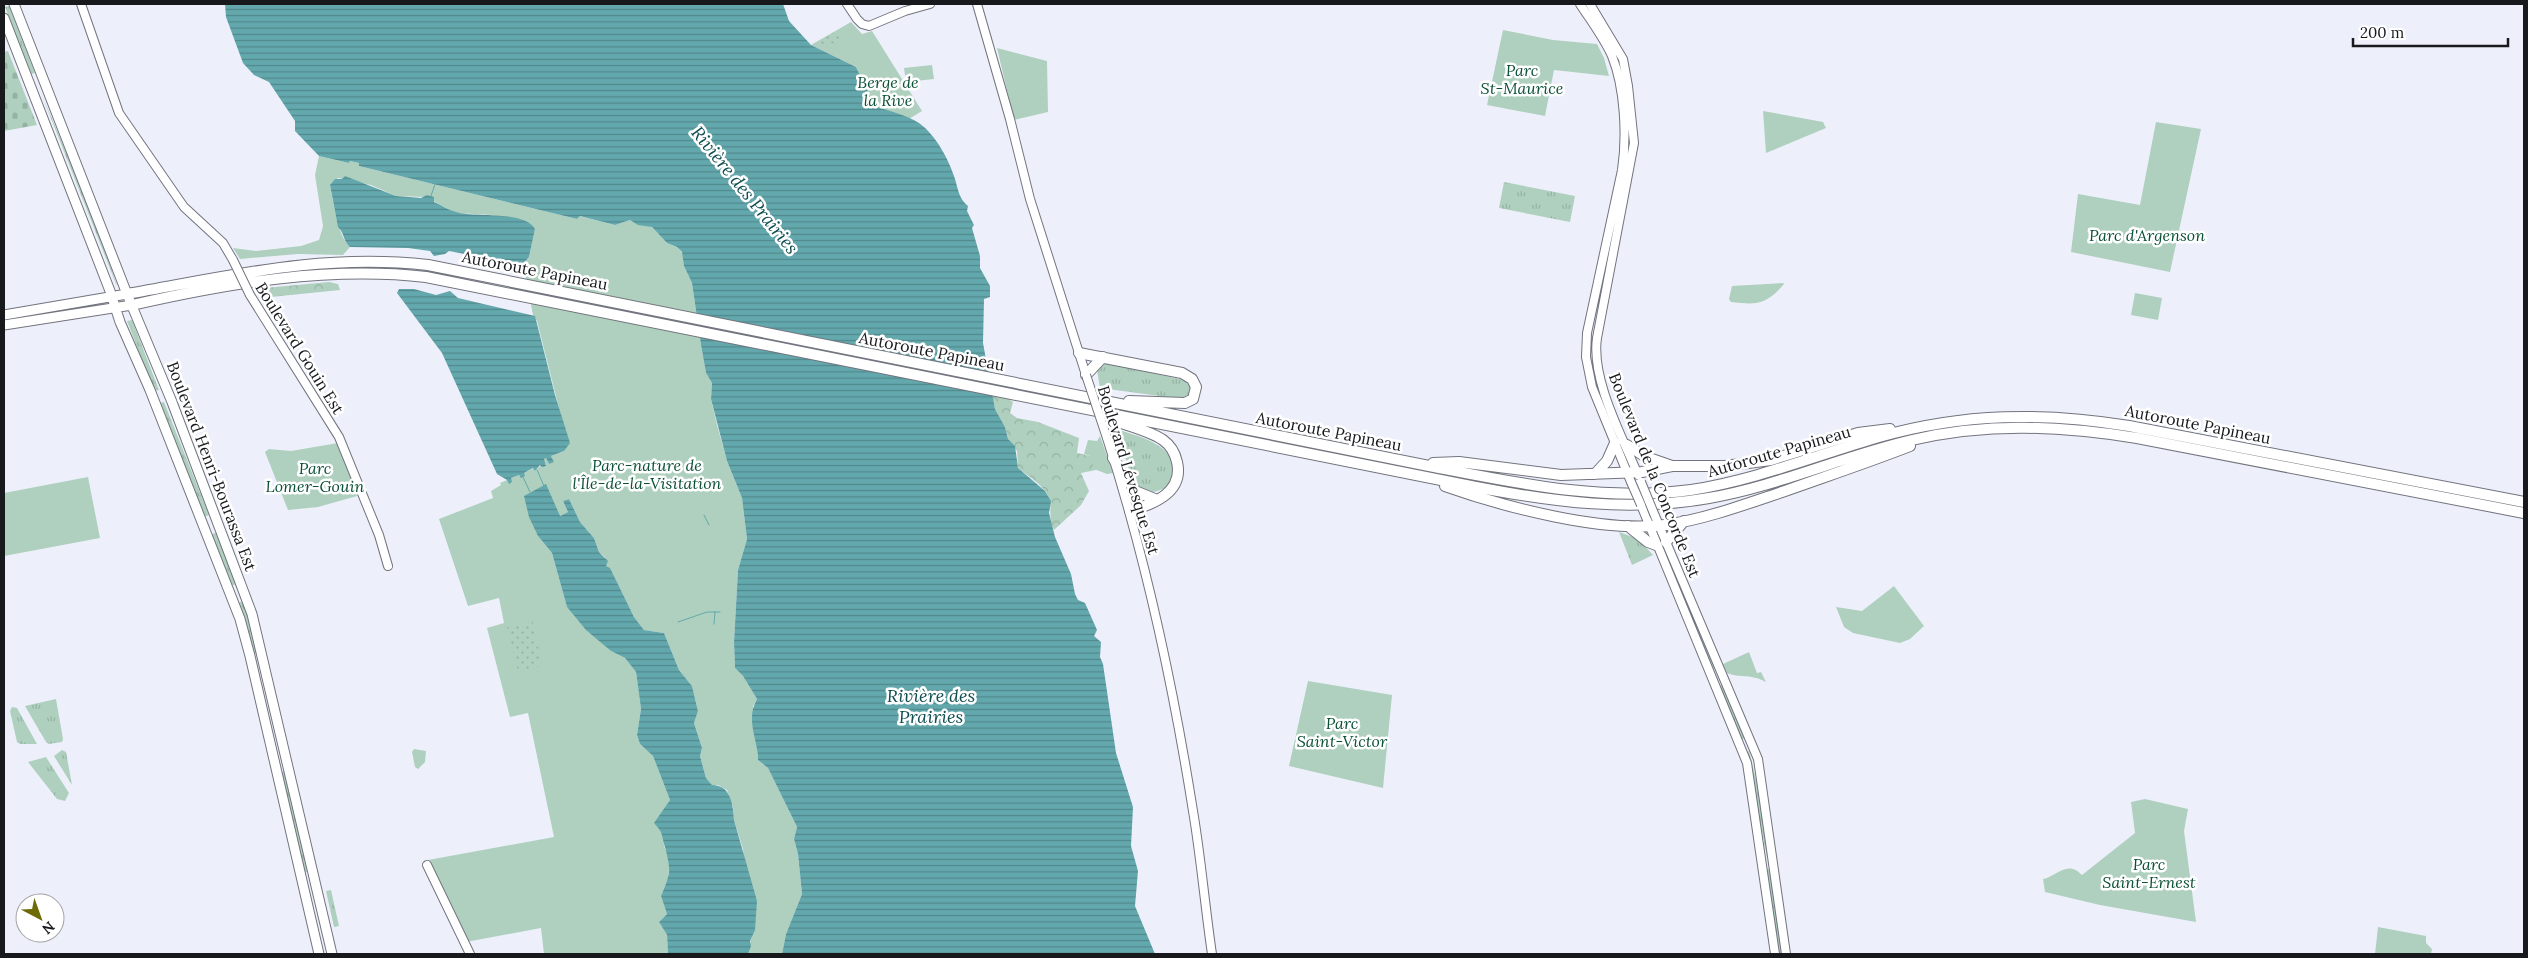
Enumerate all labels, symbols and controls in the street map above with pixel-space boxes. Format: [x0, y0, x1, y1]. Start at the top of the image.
scale bar [2353, 15, 2508, 47]
text: 200 m [2360, 23, 2404, 42]
park label: Parc St-Maurice [1481, 60, 1564, 98]
park label: Berge de la Rive [857, 72, 919, 110]
water label: Rivière des Prairies [686, 121, 804, 259]
park label: Parc d'Argenson [2089, 225, 2205, 245]
street label: Autoroute Papineau [460, 246, 610, 294]
street label: Boulevard Gouin Est [251, 278, 349, 418]
street label: Autoroute Papineau [857, 327, 1007, 375]
street label: Boulevard Henri-Bourassa Est [163, 358, 262, 574]
street label: Boulevard de la Concorde Est [1605, 370, 1706, 581]
street label: Boulevard Lévesque Est [1094, 383, 1164, 558]
street label: Autoroute Papineau [2123, 400, 2273, 448]
street label: Autoroute Papineau [1254, 407, 1404, 455]
street label: Autoroute Papineau [1704, 421, 1853, 481]
park label: Parc-nature de l'Île-de-la-Visitation [573, 455, 722, 493]
park label: Parc Lomer-Gouin [266, 458, 365, 496]
water label: Rivière des Prairies [887, 684, 975, 728]
park label: Parc Saint-Victor [1297, 713, 1388, 751]
park label: Parc Saint-Ernest [2102, 854, 2196, 892]
north arrow [15, 893, 65, 943]
text: N [38, 917, 59, 938]

